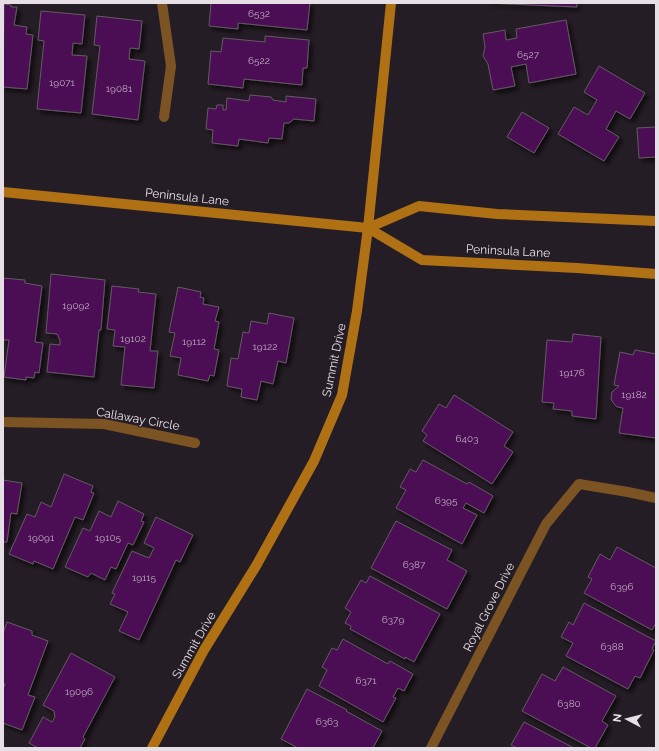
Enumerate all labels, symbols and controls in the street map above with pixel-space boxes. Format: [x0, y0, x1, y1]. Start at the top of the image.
house number: 6532 [248, 8, 270, 19]
house number: 6527 [517, 49, 540, 60]
house number: 6522 [248, 55, 270, 66]
house number: 19071 [49, 77, 76, 88]
house number: 19081 [106, 83, 133, 94]
street label: Peninsula Lane [144, 186, 230, 208]
street label: Peninsula Lane [466, 242, 550, 260]
house number: 19092 [62, 300, 90, 311]
street label: Summit Drive [319, 322, 349, 398]
house number: 19102 [120, 333, 146, 344]
house number: 19112 [182, 336, 206, 347]
house number: 19122 [253, 341, 277, 352]
house number: 19176 [559, 367, 585, 378]
house number: 19182 [621, 389, 647, 400]
street label: Callaway Circle [95, 405, 181, 433]
house number: 6403 [456, 433, 478, 444]
house number: 6395 [435, 495, 458, 506]
house number: 19091 [28, 532, 55, 543]
house number: 19105 [95, 532, 122, 543]
house number: 6387 [403, 559, 426, 570]
street label: Royal Grove Drive [461, 560, 517, 654]
house number: 19115 [132, 572, 157, 583]
house number: 6396 [610, 581, 634, 592]
street label: Summit Drive [169, 609, 219, 681]
house number: 6379 [382, 614, 404, 625]
house number: 6388 [600, 641, 624, 652]
house number: 6371 [356, 675, 377, 686]
house number: 19096 [65, 686, 93, 697]
house number: 6380 [557, 698, 581, 709]
north arrow [607, 699, 647, 739]
text: N [611, 713, 625, 723]
house number: 6363 [316, 716, 338, 727]

